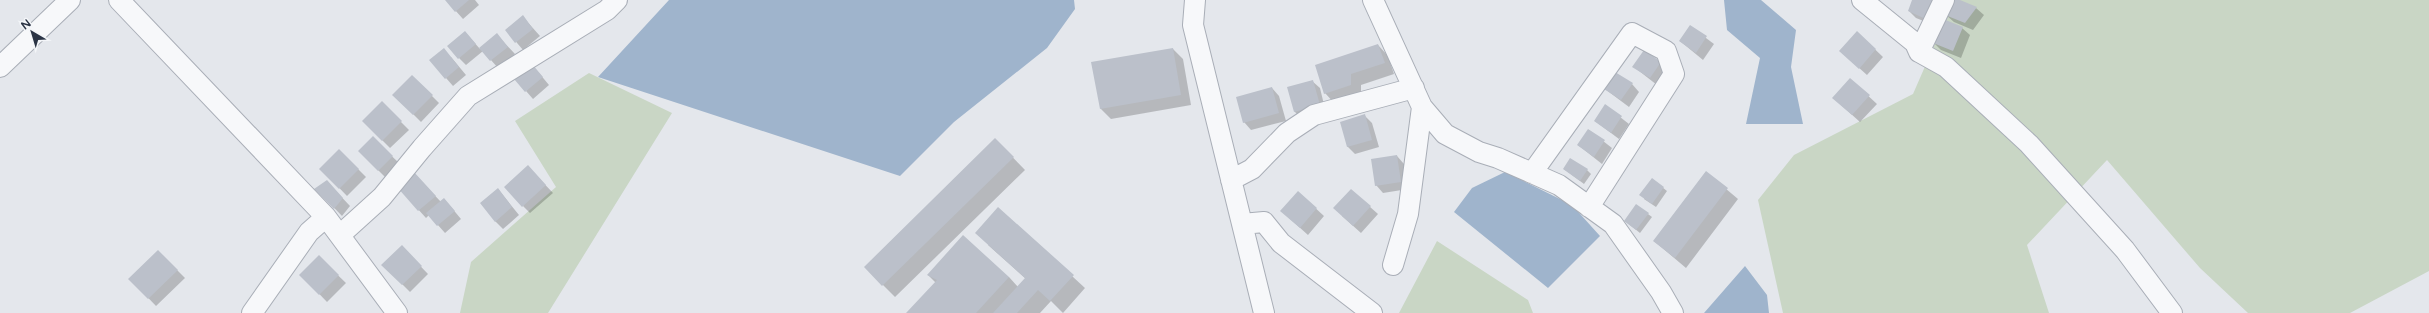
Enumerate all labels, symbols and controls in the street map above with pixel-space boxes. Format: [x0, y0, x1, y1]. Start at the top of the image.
north arrow [12, 12, 52, 52]
text: N [19, 17, 34, 32]

